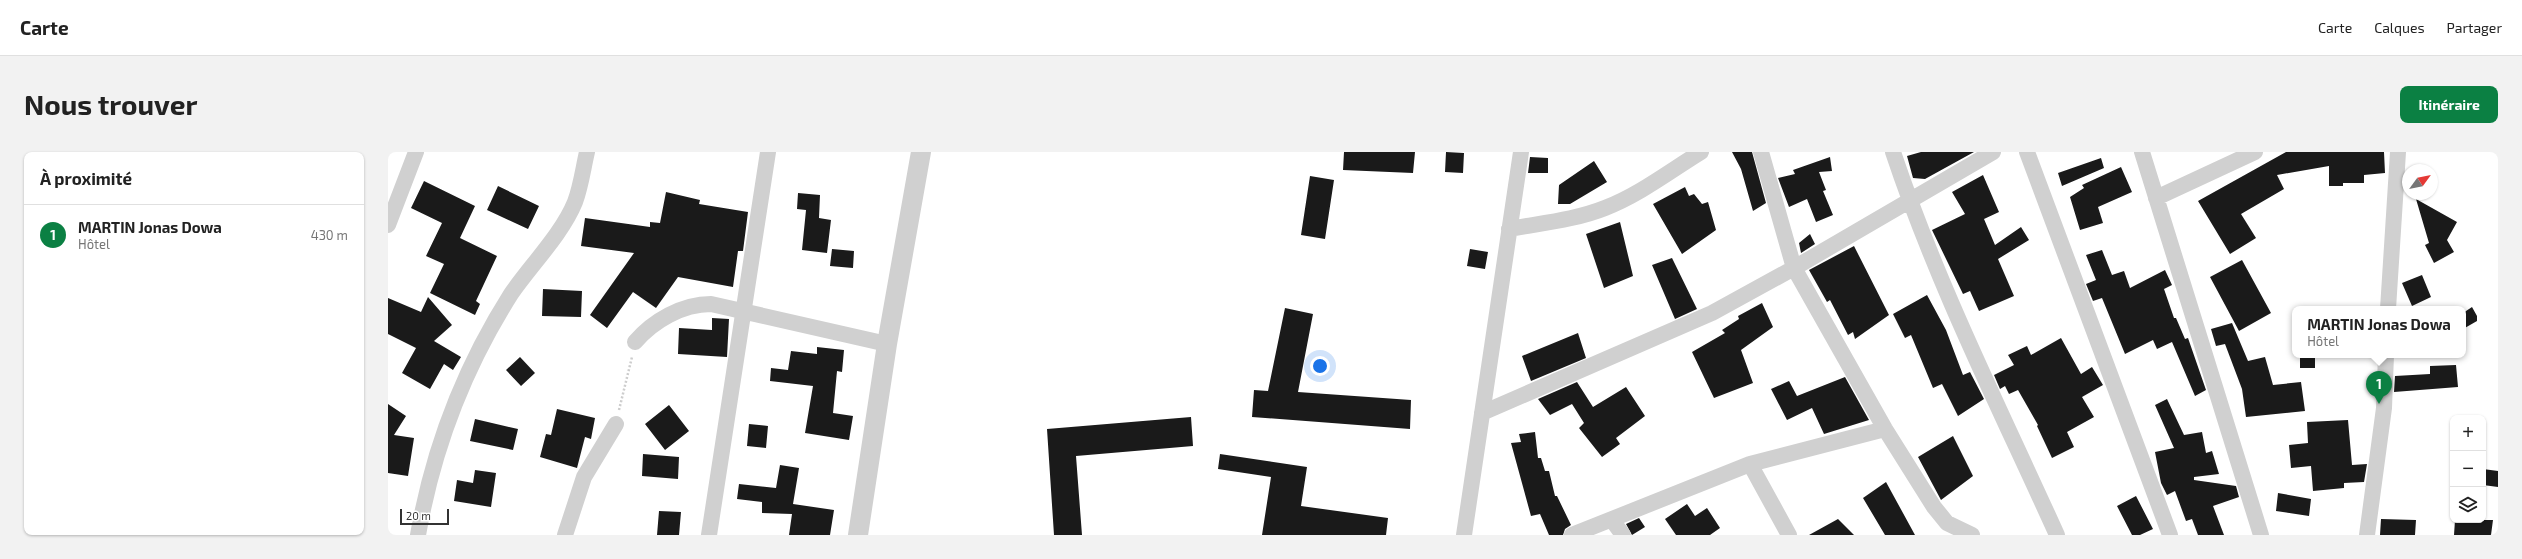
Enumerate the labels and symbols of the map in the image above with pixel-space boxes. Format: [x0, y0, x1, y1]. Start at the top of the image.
north arrow [2402, 164, 2438, 200]
your location [1310, 356, 1330, 376]
pin: 1 [2366, 371, 2392, 404]
scale bar [400, 507, 449, 526]

